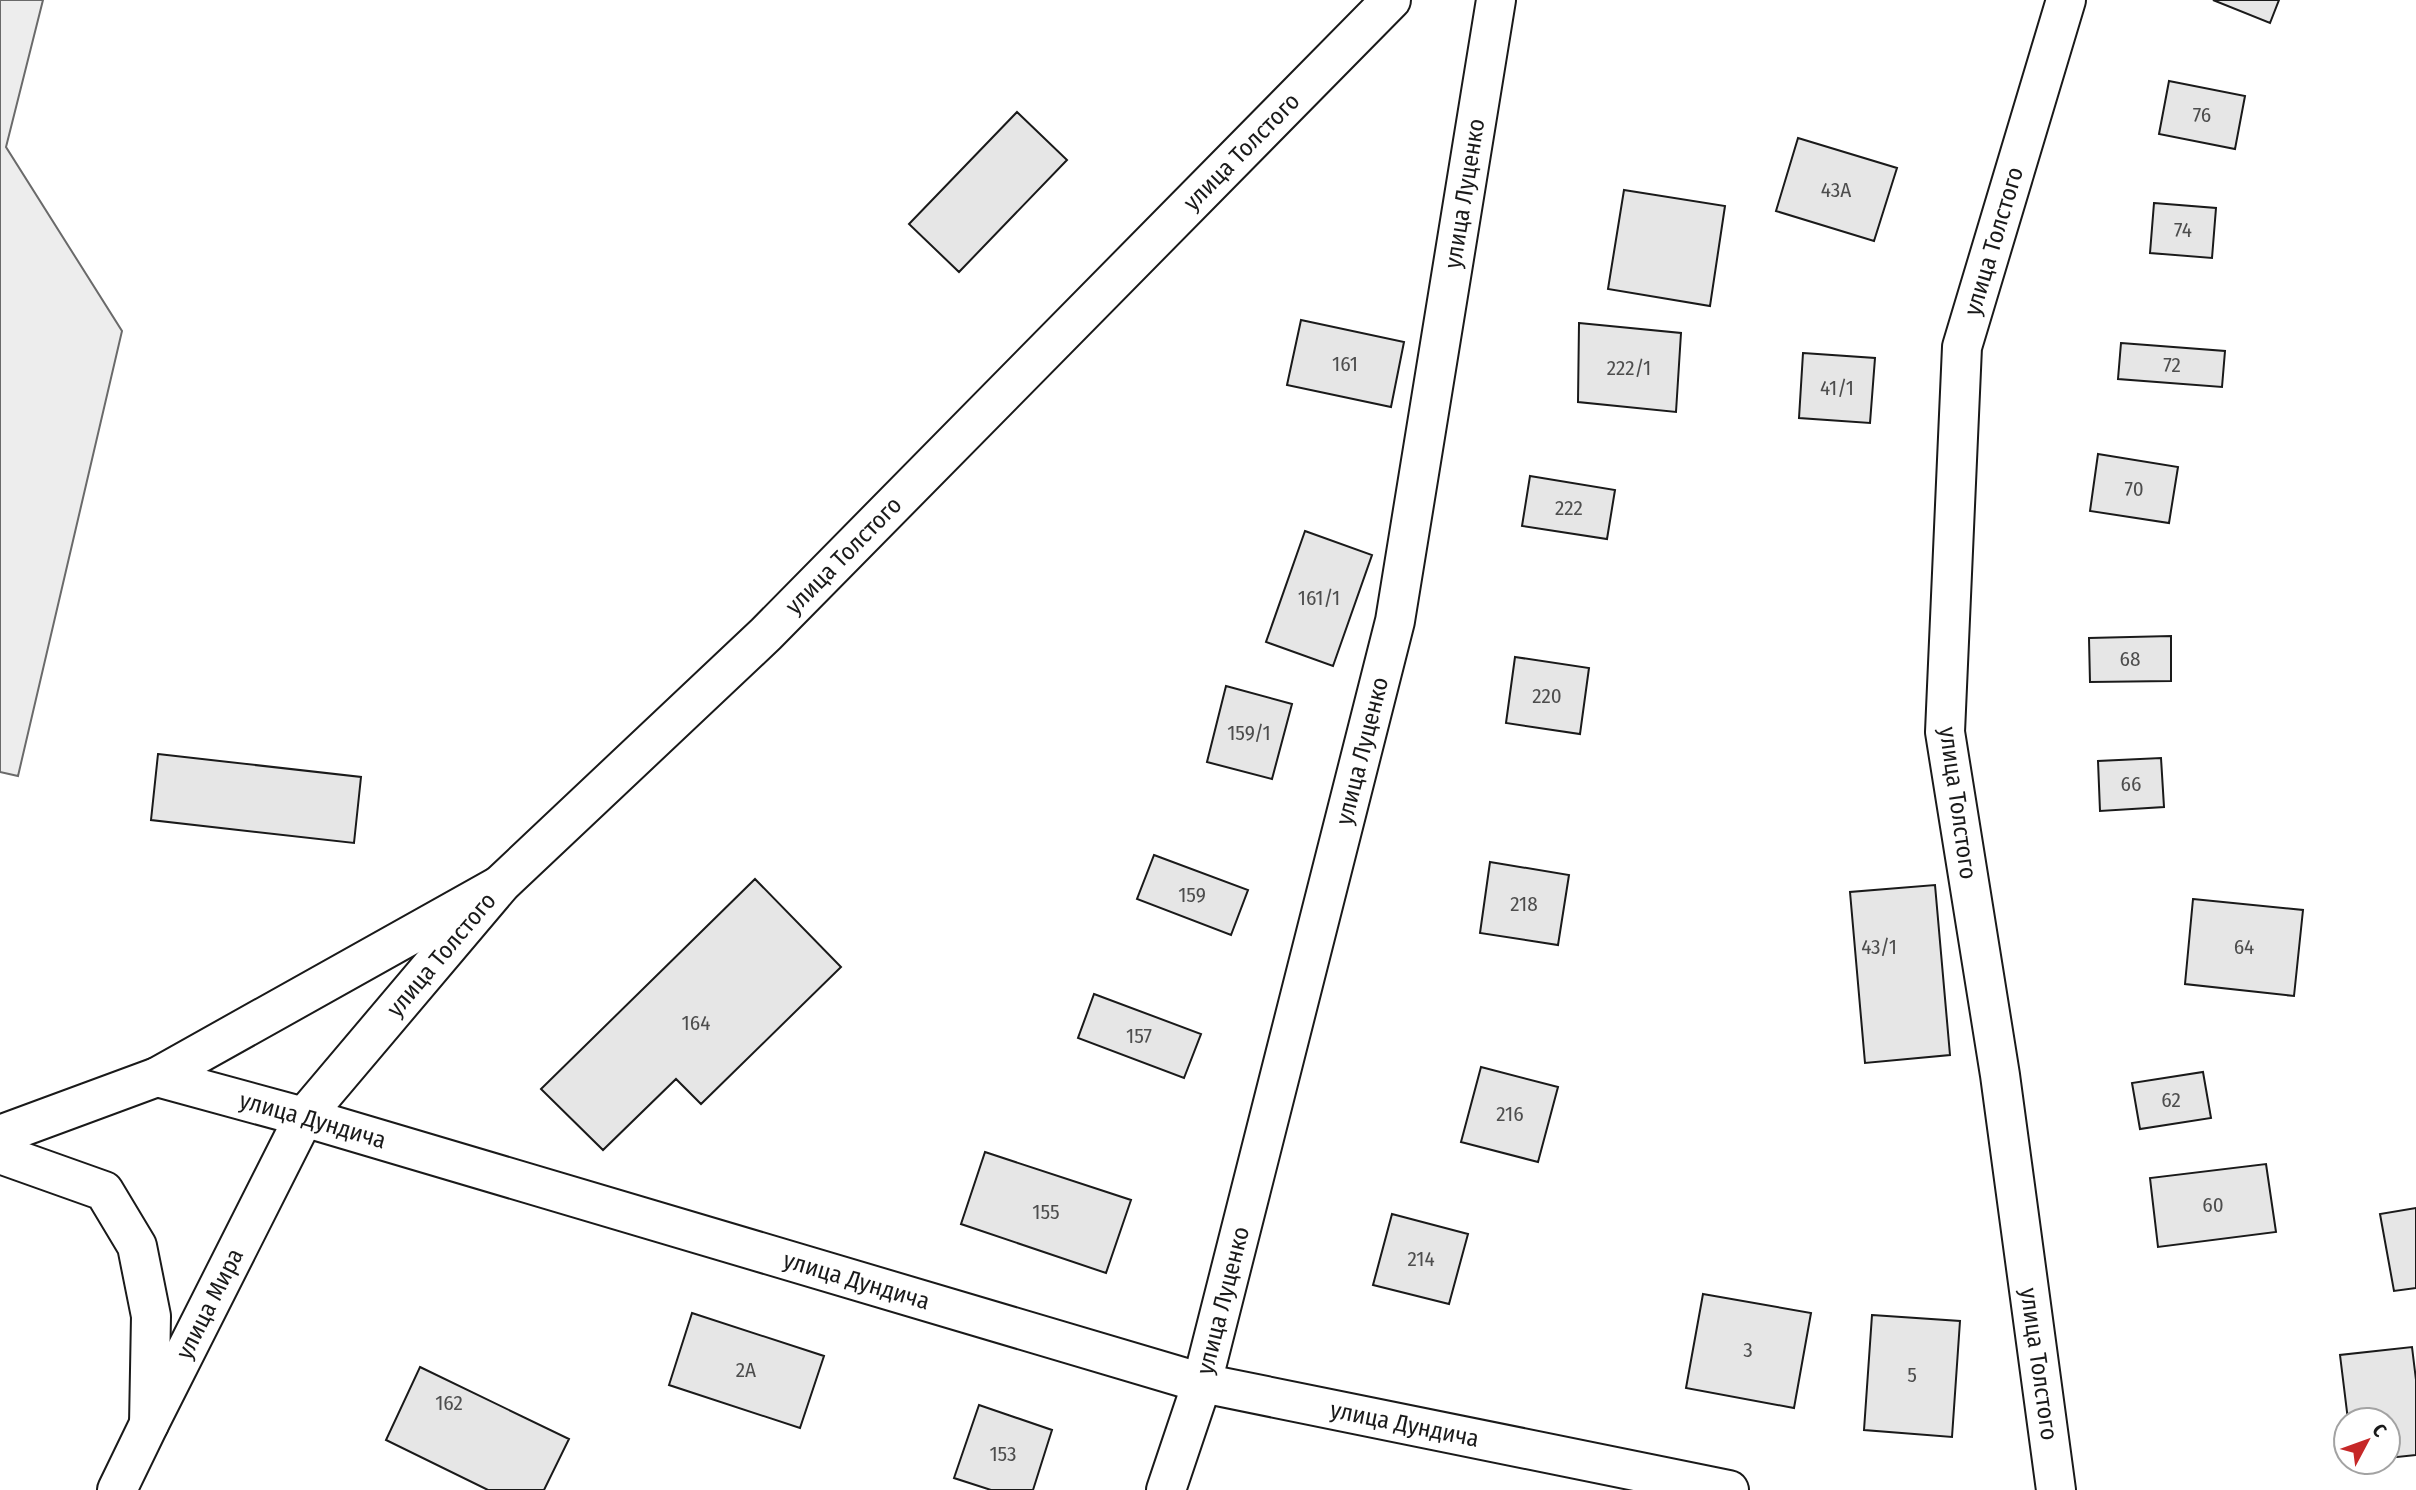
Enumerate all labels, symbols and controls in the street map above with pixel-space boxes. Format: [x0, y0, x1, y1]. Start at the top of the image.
street label: улица Толстого [1178, 87, 1305, 216]
house number: 76 [2193, 102, 2211, 128]
street label: улица Луценко [1439, 117, 1490, 271]
street label: улица Толстого [1958, 164, 2029, 319]
house number: 43А [1821, 177, 1851, 203]
house number: 74 [2174, 217, 2192, 243]
house number: 161 [1332, 351, 1358, 377]
house number: 72 [2163, 352, 2181, 378]
house number: 222/1 [1607, 355, 1651, 381]
house number: 41/1 [1820, 375, 1854, 401]
house number: 70 [2124, 476, 2144, 502]
street label: улица Толстого [780, 491, 907, 620]
house number: 222 [1555, 495, 1583, 521]
house number: 161/1 [1298, 585, 1340, 611]
house number: 68 [2120, 646, 2140, 672]
street label: улица Луценко [1330, 674, 1394, 828]
house number: 220 [1532, 683, 1562, 709]
house number: 159/1 [1227, 720, 1271, 746]
street label: улица Толстого [1933, 725, 1983, 881]
house number: 66 [2121, 771, 2141, 797]
house number: 159 [1178, 882, 1206, 908]
street label: улица Толстого [381, 887, 502, 1022]
house number: 218 [1510, 891, 1538, 917]
house number: 43/1 [1861, 934, 1897, 960]
house number: 64 [2234, 934, 2254, 960]
house number: 164 [682, 1010, 710, 1036]
house number: 157 [1126, 1023, 1152, 1049]
street label: улица Дундича [236, 1086, 389, 1155]
house number: 62 [2161, 1087, 2181, 1113]
house number: 216 [1496, 1101, 1524, 1127]
house number: 60 [2202, 1192, 2224, 1218]
house number: 155 [1032, 1199, 1060, 1225]
street label: улица Луценко [1191, 1224, 1255, 1377]
street label: улица Мира [170, 1244, 249, 1364]
street label: улица Дундича [780, 1246, 933, 1316]
house number: 214 [1407, 1246, 1435, 1272]
street label: улица Толстого [2014, 1286, 2064, 1442]
house number: 3 [1743, 1337, 1753, 1363]
house number: 2А [736, 1357, 756, 1383]
house number: 5 [1907, 1362, 1917, 1388]
house number: 162 [435, 1390, 463, 1416]
street label: улица Дундича [1328, 1395, 1481, 1453]
north arrow [2332, 1406, 2402, 1476]
text: С [2368, 1419, 2391, 1442]
house number: 153 [989, 1441, 1017, 1467]

